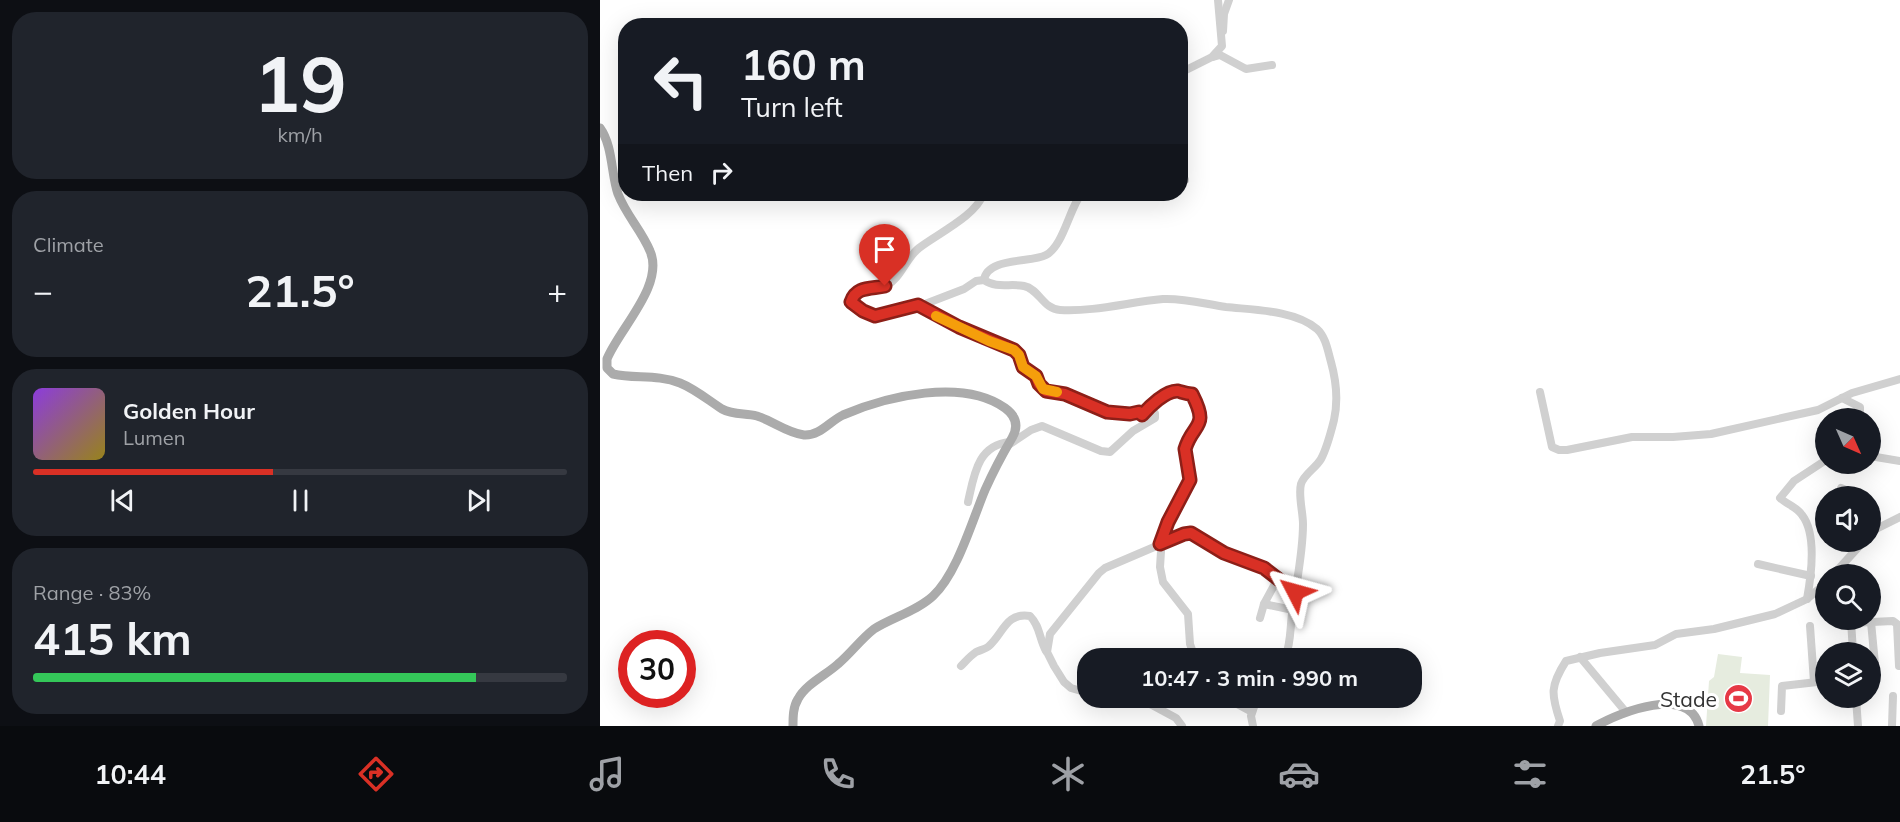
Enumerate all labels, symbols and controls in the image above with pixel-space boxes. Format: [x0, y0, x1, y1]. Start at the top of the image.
text: 19 [253, 34, 347, 132]
text: 160 m [741, 38, 866, 91]
icon: left [642, 42, 720, 120]
text: Turn left [741, 90, 843, 124]
text: km/h [277, 122, 323, 147]
icon: right [705, 156, 738, 189]
text: Then [642, 159, 693, 187]
pin [859, 224, 910, 286]
text: Climate [33, 232, 104, 257]
icon: arrive [868, 233, 901, 266]
text: 21.5° [245, 262, 355, 318]
text: − [33, 270, 53, 311]
text: + [547, 270, 567, 311]
text: Golden Hour [123, 397, 255, 425]
north arrow [1815, 408, 1881, 474]
map controls [1815, 408, 1881, 708]
text: Lumen [123, 425, 185, 450]
icon: previous [106, 484, 139, 517]
icon: pause [284, 484, 317, 517]
icon: next [462, 484, 495, 517]
button: sound [1815, 486, 1881, 552]
position arrow [1263, 560, 1327, 624]
button: search [1815, 564, 1881, 630]
text: Range · 83% [33, 580, 151, 605]
text: 415 km [33, 610, 192, 666]
speed limit sign: 30 [618, 630, 696, 708]
button: layers [1815, 642, 1881, 708]
text: 10:47 · 3 min · 990 m [1141, 664, 1358, 692]
sports icon: Stade [1722, 683, 1754, 715]
place label: Stade [1660, 686, 1717, 712]
icon: directions [355, 753, 397, 795]
icon: music [586, 753, 628, 795]
icon: phone [817, 753, 859, 795]
icon: climate [1047, 753, 1089, 795]
icon: car [1278, 753, 1320, 795]
icon: filters [1509, 753, 1551, 795]
text: 10:44 [94, 757, 166, 791]
text: 21.5° [1740, 757, 1805, 791]

